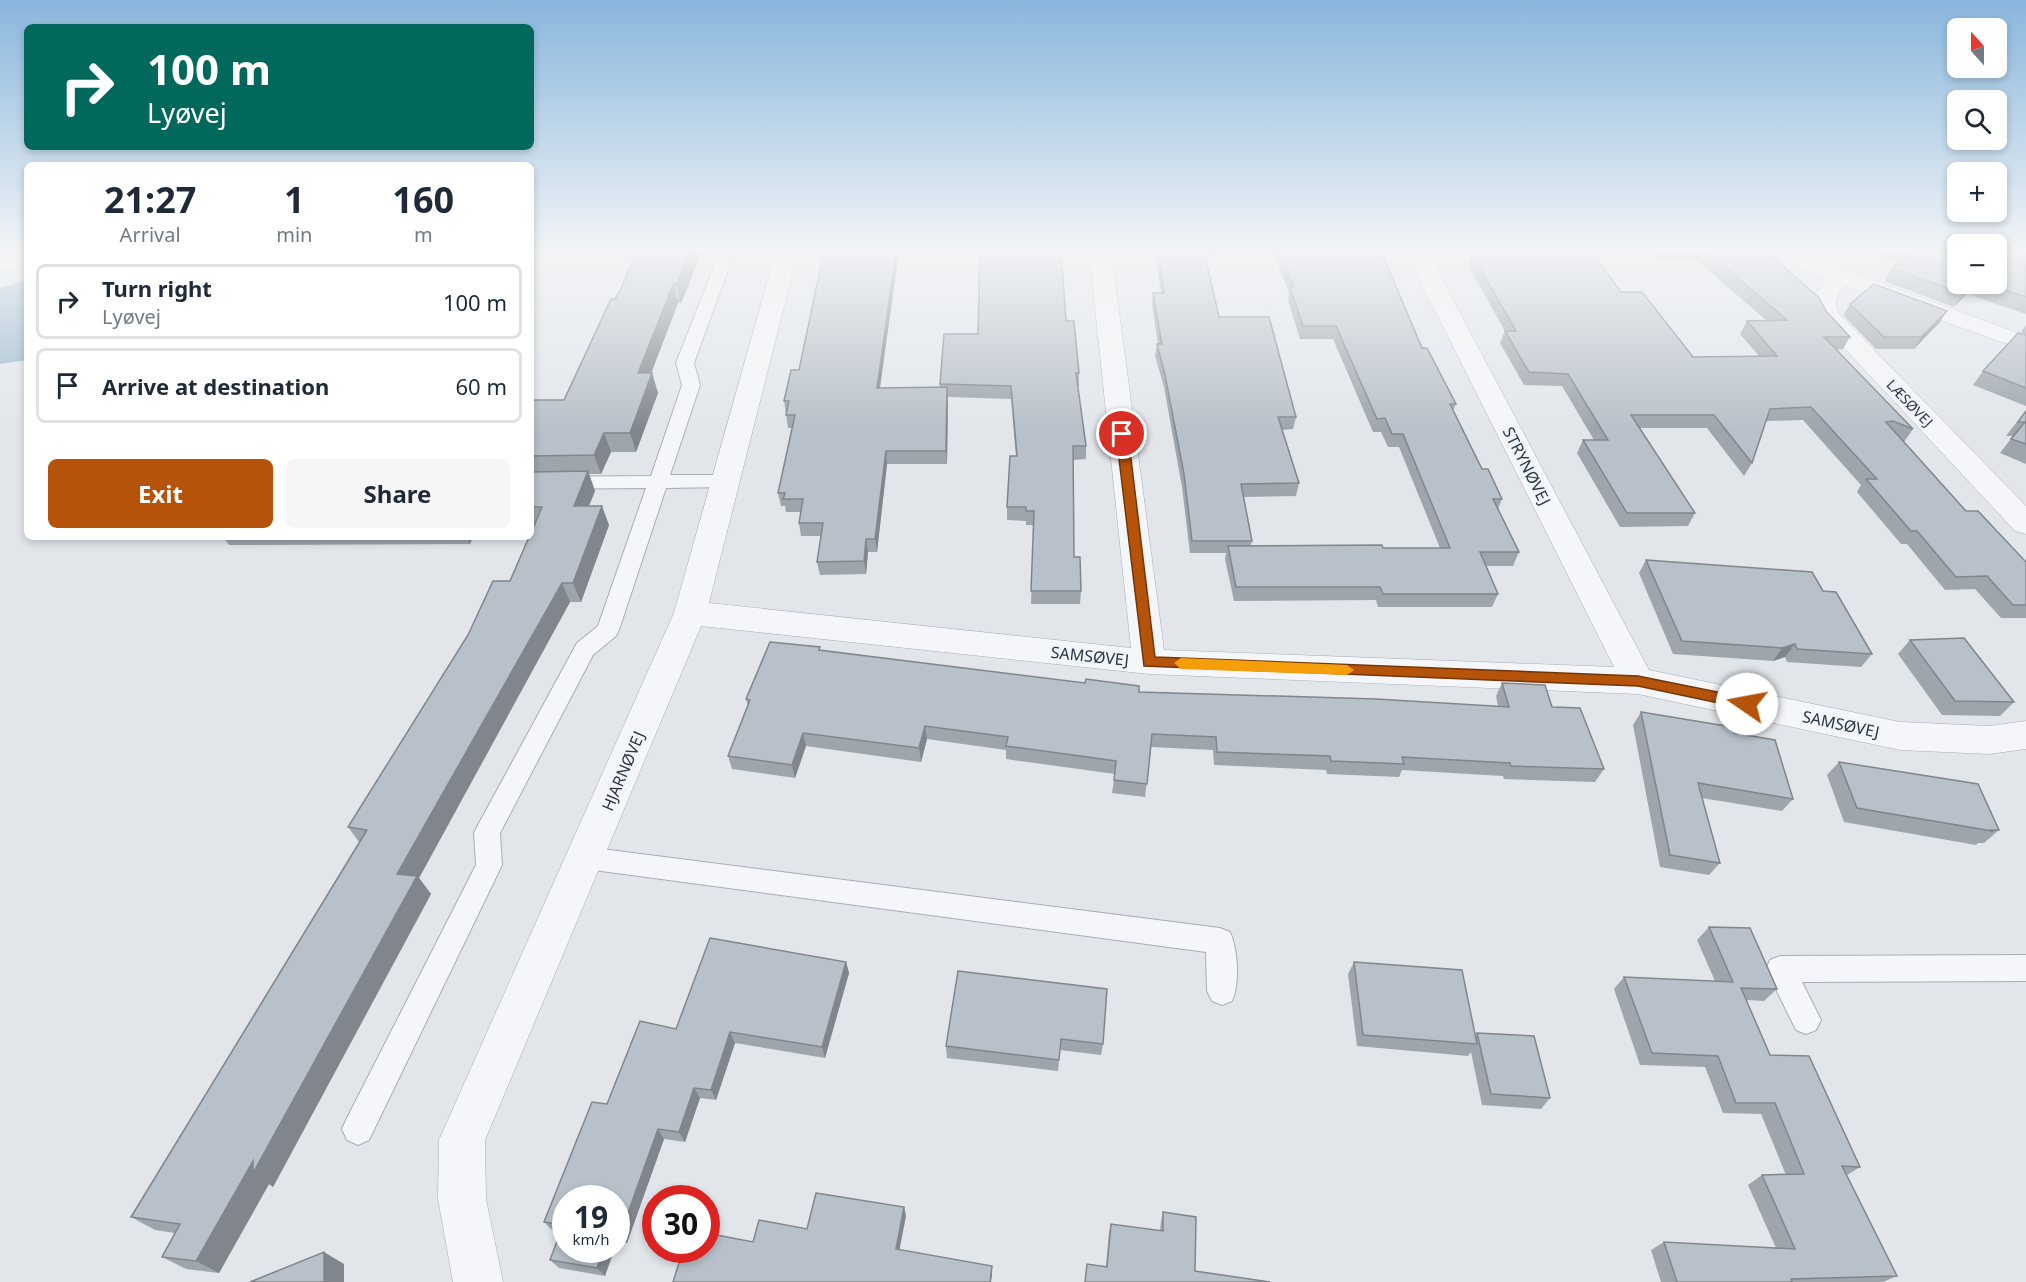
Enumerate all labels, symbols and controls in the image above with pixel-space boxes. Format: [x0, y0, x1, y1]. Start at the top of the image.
north arrow [1947, 18, 2007, 78]
map controls [1947, 18, 2007, 294]
text: 100 m [147, 40, 271, 97]
icon: right [48, 48, 126, 126]
button: search [1947, 90, 2007, 150]
text: Lyøvej [147, 94, 227, 131]
button: + [1947, 162, 2007, 222]
text: 21:27 [104, 175, 196, 224]
text: 1 [284, 175, 305, 224]
text: 160 [392, 175, 454, 224]
text: Arrival [120, 221, 181, 248]
text: min [276, 221, 312, 248]
text: m [414, 221, 433, 248]
button: − [1947, 234, 2007, 294]
text: Turn right [102, 273, 212, 303]
icon: right [51, 285, 84, 318]
text: 100 m [443, 287, 507, 317]
text: Lyøvej [102, 303, 161, 330]
icon: arrive [51, 369, 84, 402]
text: Arrive at destination [102, 371, 329, 401]
text: 60 m [456, 371, 507, 401]
street label: LÆSØVEJ [1883, 375, 1937, 431]
pin [1096, 408, 1147, 459]
icon: arrive [1105, 417, 1138, 450]
street label: STRYNØVEJ [1498, 423, 1556, 509]
button: Exit [48, 459, 273, 528]
button: Share [285, 459, 510, 528]
street label: SAMSØVEJ [1050, 641, 1130, 671]
position arrow [1715, 672, 1779, 736]
street label: SAMSØVEJ [1800, 705, 1882, 743]
street label: HJARNØVEJ [596, 728, 650, 814]
speed limit sign: 30 [642, 1185, 720, 1263]
text: 19 [574, 1196, 608, 1237]
text: km/h [573, 1229, 609, 1249]

